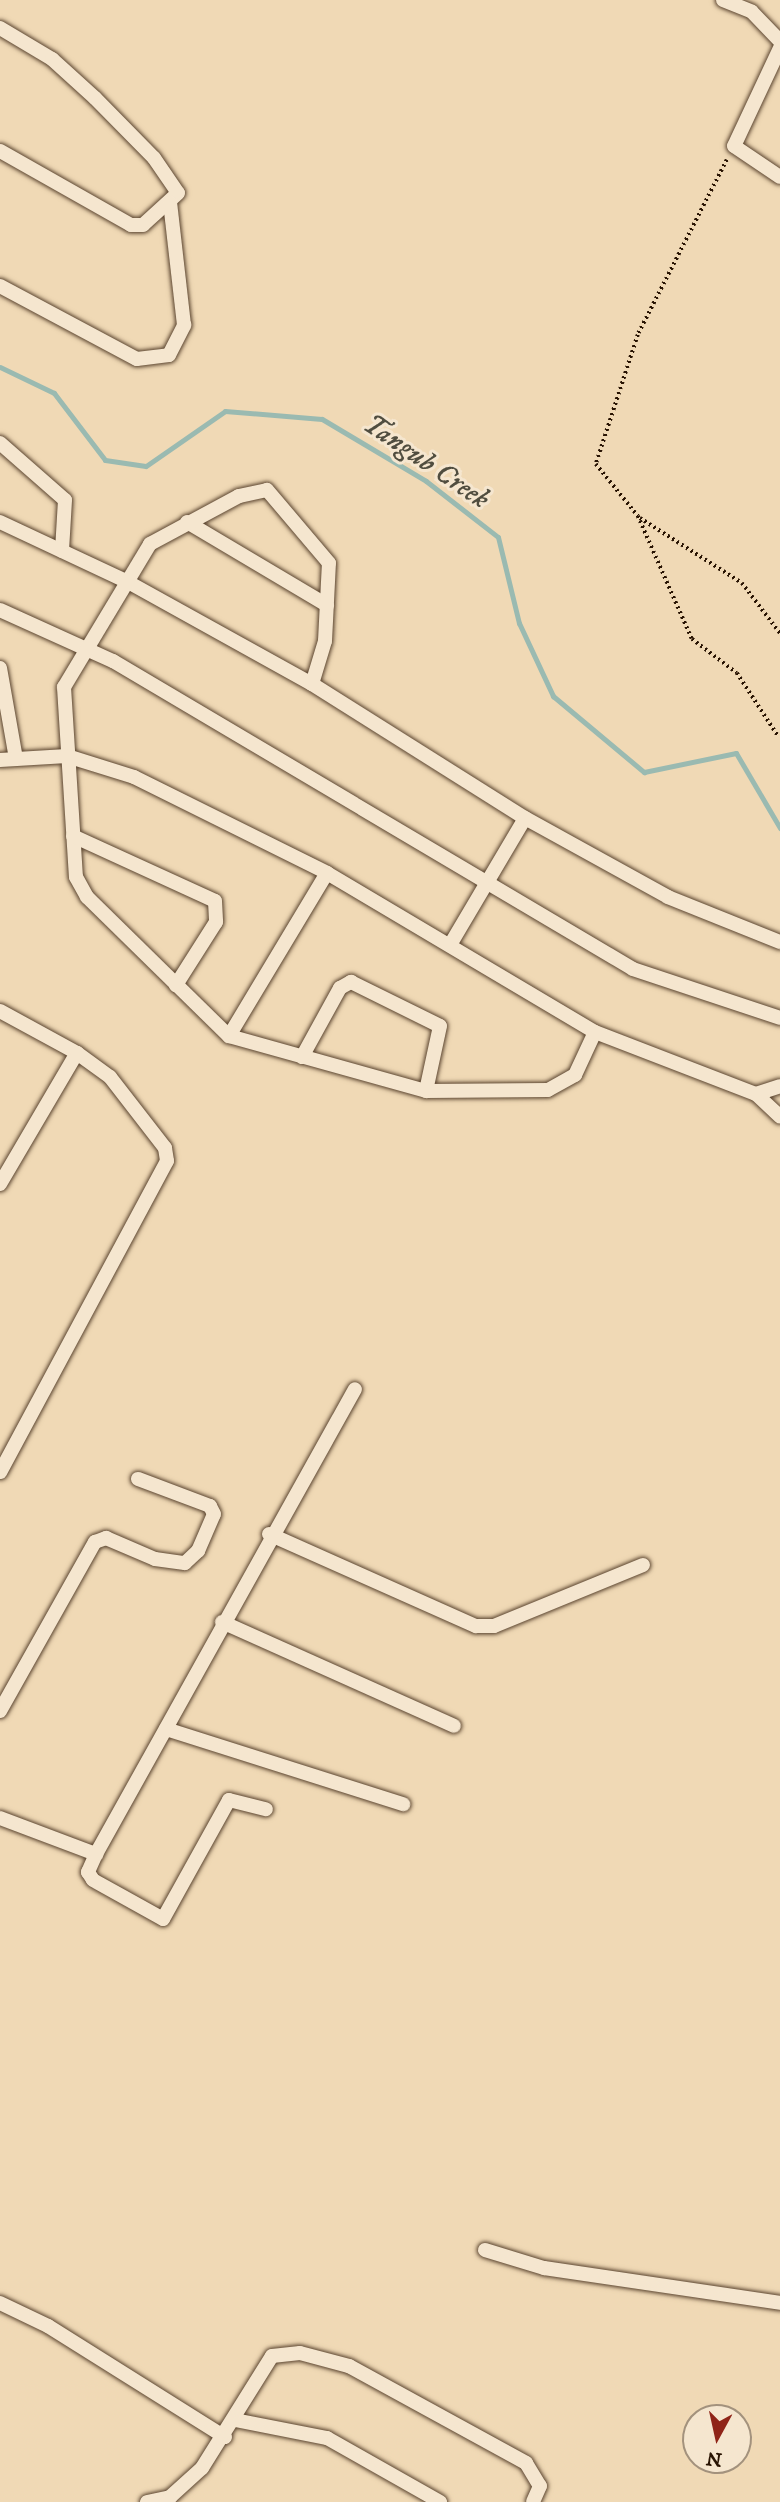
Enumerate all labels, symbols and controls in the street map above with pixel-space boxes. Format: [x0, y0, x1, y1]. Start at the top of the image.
water label: Tangub Creek [356, 408, 496, 516]
north arrow [682, 2404, 752, 2474]
text: N [705, 2446, 724, 2471]

